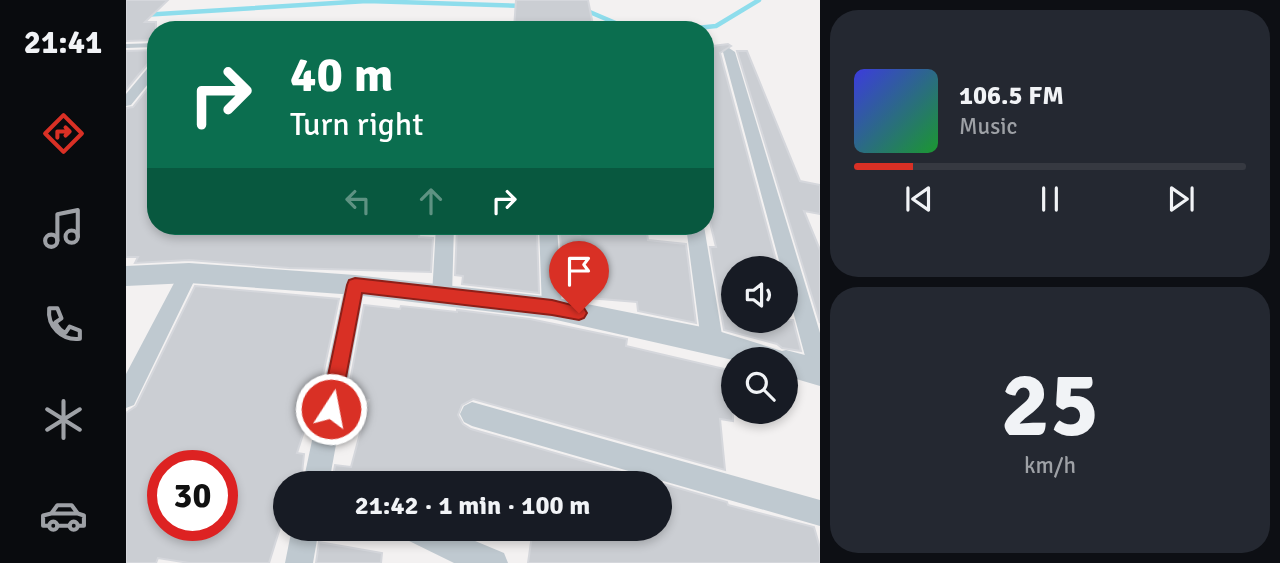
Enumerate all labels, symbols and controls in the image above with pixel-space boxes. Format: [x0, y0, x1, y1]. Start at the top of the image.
text: 21:41 [24, 23, 102, 62]
text: 40 m [290, 45, 393, 105]
icon: right [175, 49, 266, 140]
text: 106.5 FM [959, 80, 1064, 112]
text: Turn right [290, 105, 423, 144]
icon: directions [39, 109, 88, 158]
text: Music [959, 112, 1017, 141]
icon: previous [900, 180, 938, 218]
icon: pause [1031, 180, 1069, 218]
icon: next [1162, 180, 1200, 218]
icon: left [339, 182, 377, 220]
icon: ahead [412, 182, 450, 220]
icon: right [485, 182, 523, 220]
icon: music [39, 204, 88, 253]
pin [549, 241, 609, 313]
icon: arrive [560, 252, 598, 290]
map controls [721, 256, 798, 424]
button: sound [721, 256, 798, 333]
icon: phone [39, 300, 88, 349]
button: search [721, 347, 798, 424]
text: 25 [1001, 349, 1099, 462]
position arrow [294, 372, 368, 446]
icon: climate [39, 395, 88, 444]
speed limit sign: 30 [147, 450, 238, 541]
text: km/h [1024, 451, 1076, 480]
text: 21:42 · 1 min · 100 m [355, 490, 590, 522]
icon: car [39, 491, 88, 540]

